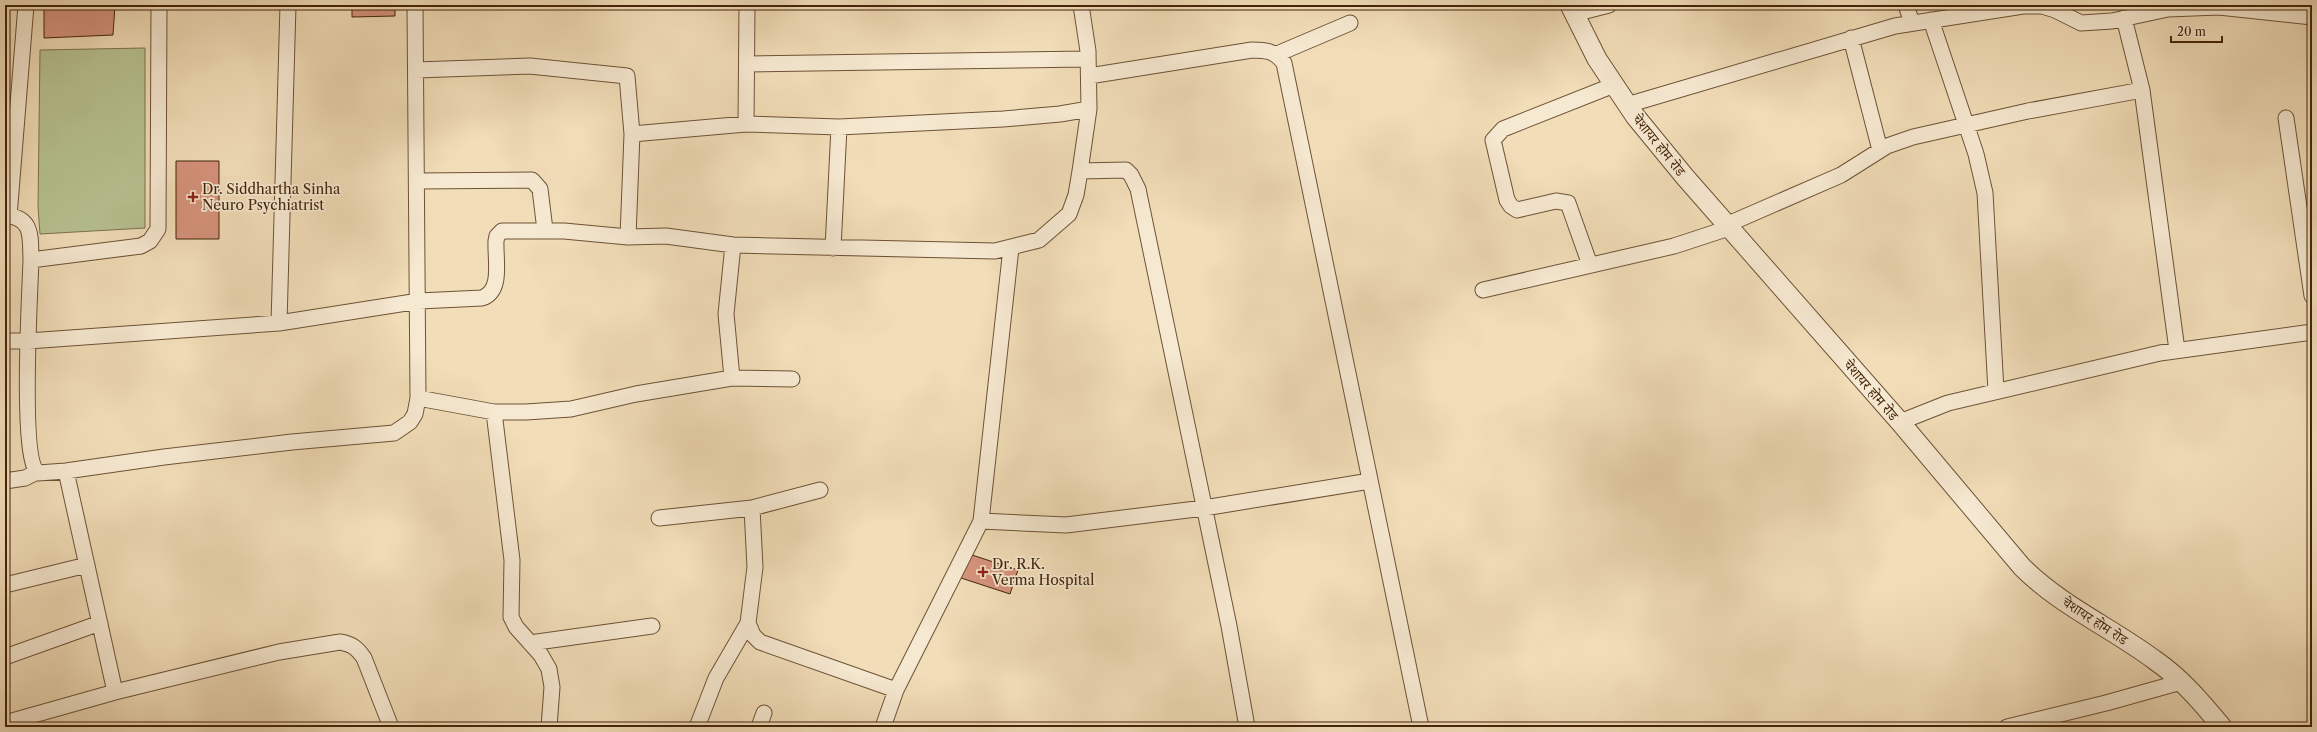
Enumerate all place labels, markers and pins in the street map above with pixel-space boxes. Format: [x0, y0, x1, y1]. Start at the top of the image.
place label: Dr. Siddhartha Sinha Neuro Psychiatrist [202, 180, 341, 214]
marker: Dr. Siddhartha Sinha Neuro Psychiatrist [187, 191, 199, 203]
place label: Dr. R.K. Verma Hospital [991, 555, 1094, 589]
marker: Dr. R.K. Verma Hospital [977, 566, 989, 578]

